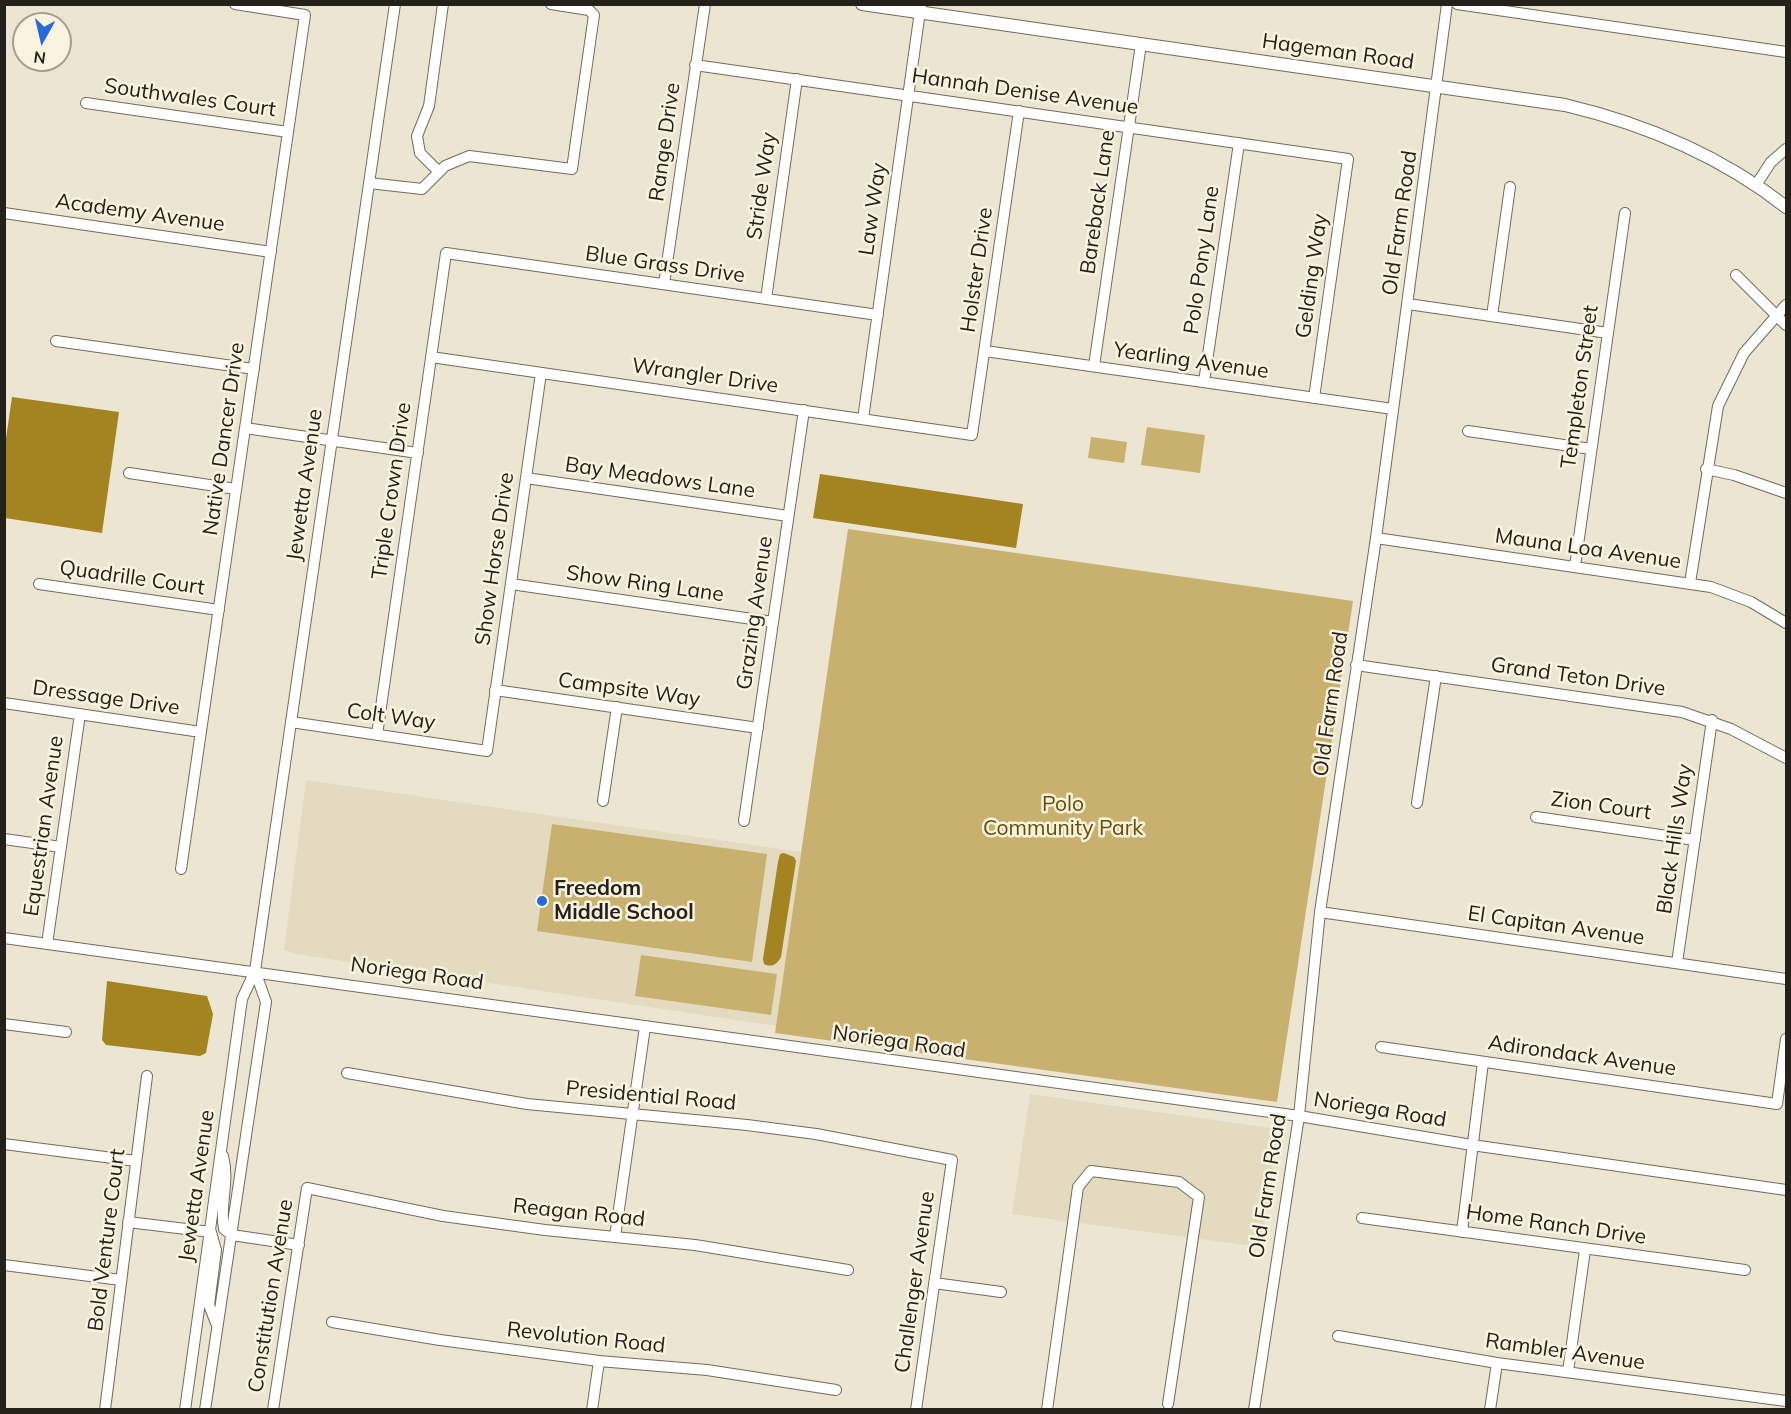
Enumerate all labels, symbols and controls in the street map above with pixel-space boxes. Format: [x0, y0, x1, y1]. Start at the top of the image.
north arrow [12, 12, 72, 72]
street label: Hageman Road [1260, 29, 1416, 75]
text: N [32, 47, 47, 69]
street label: Hannah Denise Avenue [910, 64, 1140, 120]
street label: Southwales Court [103, 73, 277, 123]
street label: Range Drive [644, 81, 686, 203]
street label: Bareback Lane [1075, 128, 1121, 276]
street label: Stride Way [742, 131, 782, 241]
street label: Old Farm Road [1377, 149, 1423, 297]
street label: Law Way [854, 161, 892, 257]
street label: Polo Pony Lane [1179, 184, 1225, 336]
street label: Academy Avenue [54, 189, 226, 237]
street label: Holster Drive [956, 206, 998, 334]
street label: Gelding Way [1291, 212, 1333, 340]
street label: Blue Grass Drive [584, 241, 746, 289]
street label: Templeton Street [1556, 304, 1604, 470]
street label: Yearling Avenue [1112, 338, 1270, 384]
street label: Native Dancer Drive [198, 341, 250, 537]
street label: Wrangler Drive [630, 353, 780, 399]
street label: Triple Crown Drive [367, 401, 417, 581]
street label: Jewetta Avenue [282, 407, 328, 563]
street label: Bay Meadows Lane [563, 452, 757, 504]
street label: Show Horse Drive [470, 471, 520, 647]
street label: Mauna Loa Avenue [1493, 523, 1683, 575]
street label: Grazing Avenue [732, 535, 778, 691]
street label: Quadrille Court [58, 555, 206, 601]
street label: Show Ring Lane [565, 560, 725, 608]
street label: Old Farm Road [1308, 630, 1354, 778]
street label: Grand Teton Drive [1489, 652, 1667, 702]
street label: Campsite Way [556, 668, 702, 712]
street label: Dressage Drive [31, 675, 181, 721]
street label: Colt Way [345, 698, 437, 736]
street label: Equestrian Avenue [19, 734, 69, 918]
street label: Black Hills Way [1652, 762, 1698, 916]
street label: Zion Court [1549, 787, 1653, 825]
park label: Polo Community Park [983, 792, 1143, 842]
place label: Freedom Middle School [554, 876, 694, 926]
marker: Freedom Middle School [535, 894, 549, 908]
street label: El Capitan Avenue [1466, 901, 1646, 951]
street label: Noriega Road [349, 952, 485, 996]
street label: Noriega Road [831, 1020, 967, 1064]
street label: Adirondack Avenue [1486, 1030, 1678, 1082]
street label: Presidential Road [565, 1076, 737, 1116]
street label: Noriega Road [1312, 1087, 1448, 1133]
street label: Jewetta Avenue [174, 1108, 220, 1264]
street label: Old Farm Road [1244, 1112, 1292, 1260]
street label: Bold Venture Court [83, 1147, 131, 1333]
street label: Challenger Avenue [890, 1189, 940, 1375]
street label: Reagan Road [512, 1194, 646, 1232]
street label: Constitution Avenue [243, 1198, 299, 1394]
street label: Home Ranch Drive [1464, 1200, 1648, 1250]
street label: Revolution Road [505, 1317, 667, 1359]
street label: Rambler Avenue [1484, 1328, 1646, 1376]

